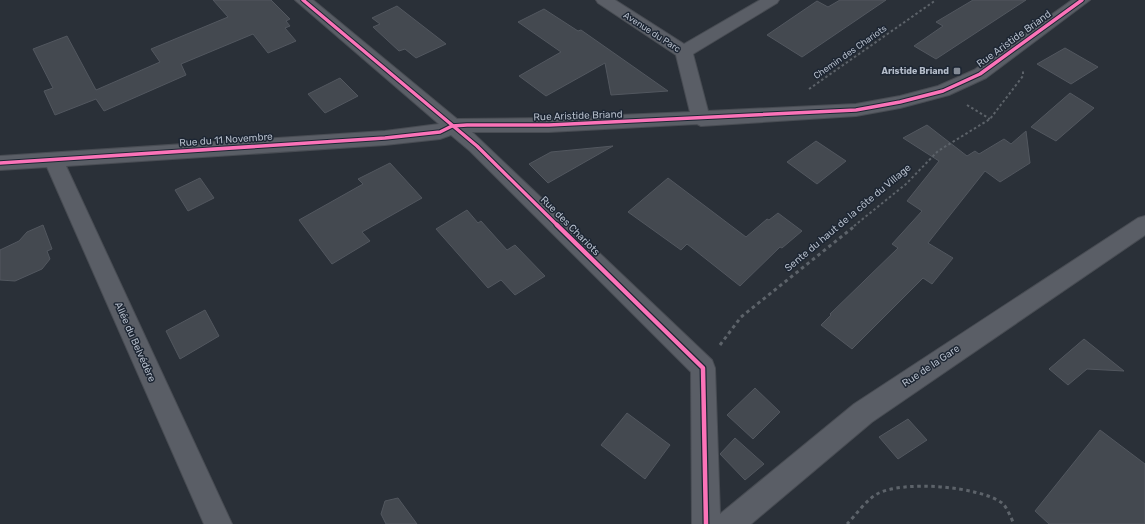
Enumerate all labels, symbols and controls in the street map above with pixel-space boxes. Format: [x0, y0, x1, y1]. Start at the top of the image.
street label: Rue Aristide Briand [974, 8, 1054, 70]
street label: Avenue du Parc [622, 10, 682, 54]
street label: Chemin des Chariots [812, 23, 889, 81]
place label: Aristide Briand [881, 66, 949, 76]
marker: Aristide Briand [952, 66, 962, 76]
street label: Rue Aristide Briand [533, 108, 623, 124]
street label: Rue du 11 Novembre [179, 131, 274, 149]
street label: Sente du haut de la côte du Village [783, 161, 914, 274]
street label: Rue des Chariots [538, 194, 602, 258]
street label: Allée du Belvédère [112, 300, 158, 384]
street label: Rue de la Gare [900, 342, 962, 390]

